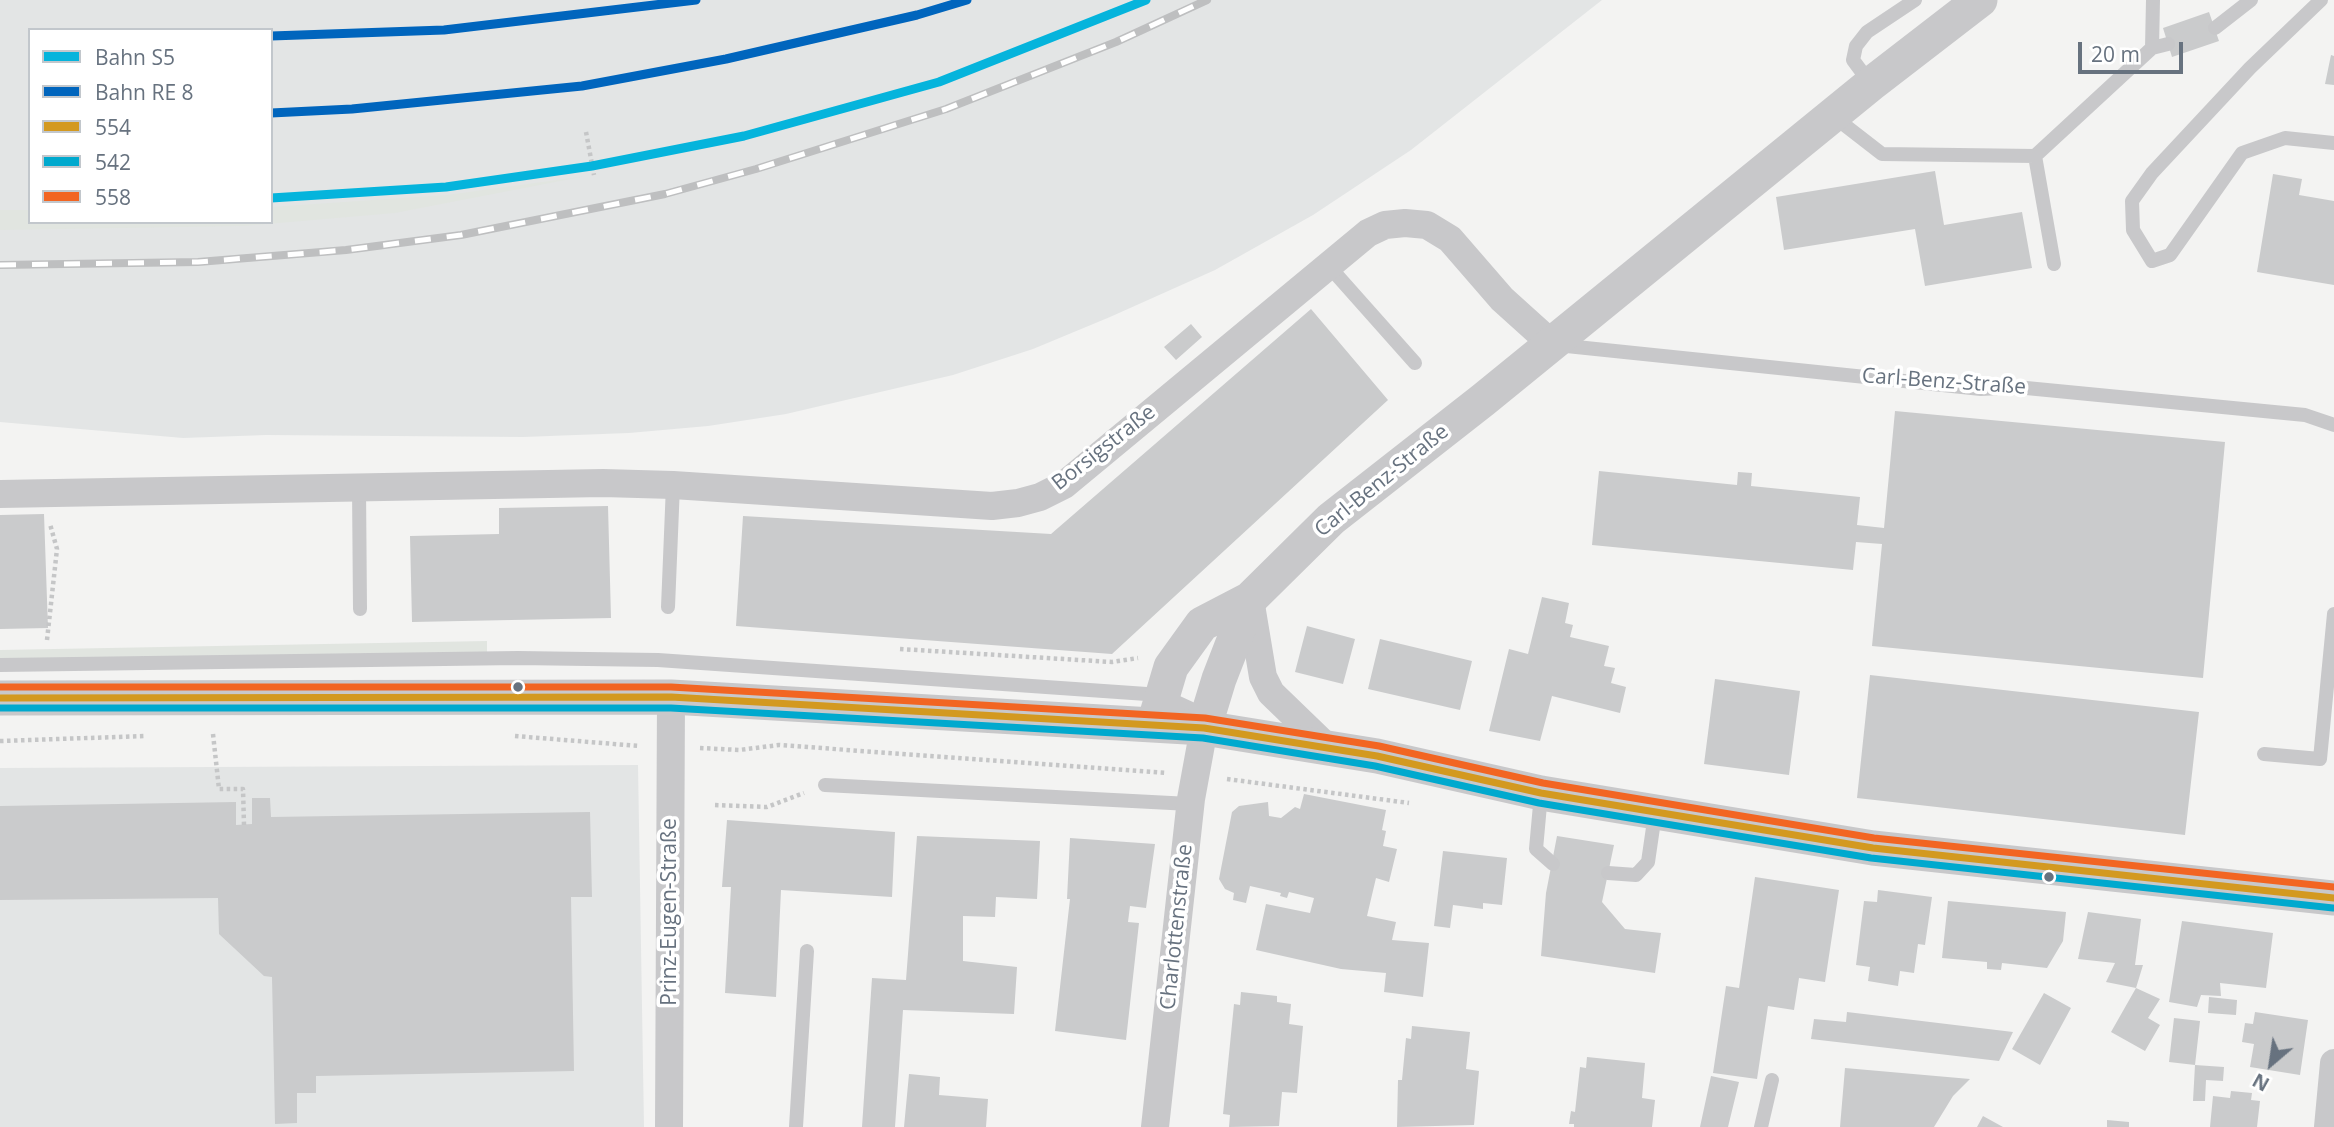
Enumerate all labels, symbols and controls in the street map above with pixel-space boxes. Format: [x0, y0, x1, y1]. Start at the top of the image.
legend [28, 28, 273, 224]
scale bar [2082, 28, 2187, 72]
text: 20 m [2091, 40, 2140, 68]
text: Bahn S5 [95, 43, 175, 71]
text: Bahn RE 8 [95, 78, 194, 106]
text: 554 [95, 113, 131, 141]
text: 542 [95, 148, 131, 176]
text: 558 [95, 183, 131, 211]
street label: Carl-Benz-Straße [1861, 364, 2027, 400]
street label: Borsigstraße [1047, 400, 1161, 496]
street label: Carl-Benz-Straße [1310, 419, 1454, 543]
unlabelled marker [511, 680, 525, 694]
street label: Prinz-Eugen-Straße [657, 818, 683, 1006]
street label: Charlottenstraße [1156, 843, 1198, 1011]
unlabelled marker [2042, 870, 2056, 884]
north arrow [2236, 1029, 2306, 1099]
text: N [2248, 1067, 2274, 1097]

